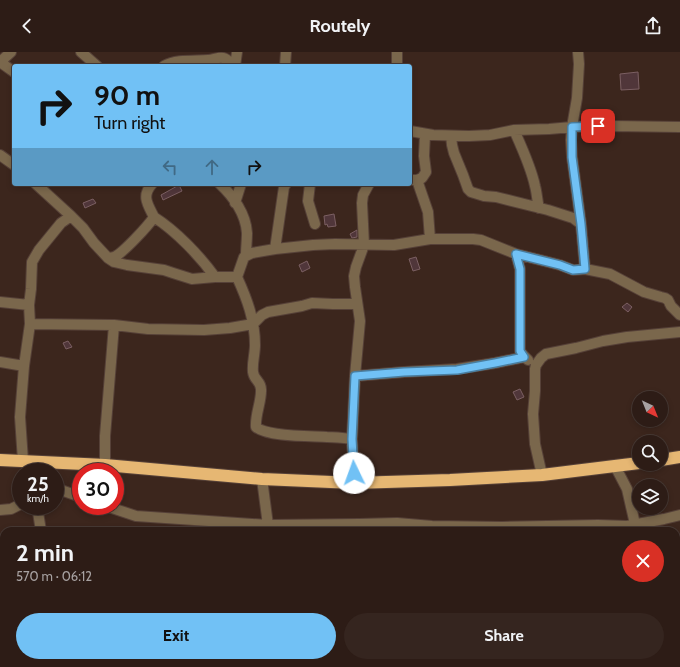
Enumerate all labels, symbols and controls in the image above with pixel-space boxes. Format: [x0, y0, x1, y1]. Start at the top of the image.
icon: back [16, 15, 38, 37]
text: Routely [310, 15, 370, 37]
icon: share [642, 15, 664, 37]
text: 90 m [94, 78, 160, 112]
icon: right [28, 80, 80, 132]
pin [581, 109, 615, 143]
text: Turn right [94, 112, 165, 134]
icon: arrive [587, 115, 609, 137]
icon: left [159, 156, 181, 178]
icon: ahead [201, 156, 223, 178]
icon: right [243, 156, 265, 178]
north arrow [632, 391, 668, 427]
map controls [632, 391, 668, 515]
button: search [632, 435, 668, 471]
position arrow [333, 452, 375, 494]
speed limit sign: 30 [72, 463, 124, 515]
text: 25 [27, 472, 49, 496]
button: layers [632, 479, 668, 515]
text: km/h [27, 492, 49, 505]
text: 2 min [16, 538, 74, 567]
button: close [622, 540, 664, 582]
text: 570 m · 06:12 [16, 568, 92, 584]
button: Exit [16, 613, 336, 659]
button: Share [344, 613, 664, 659]

